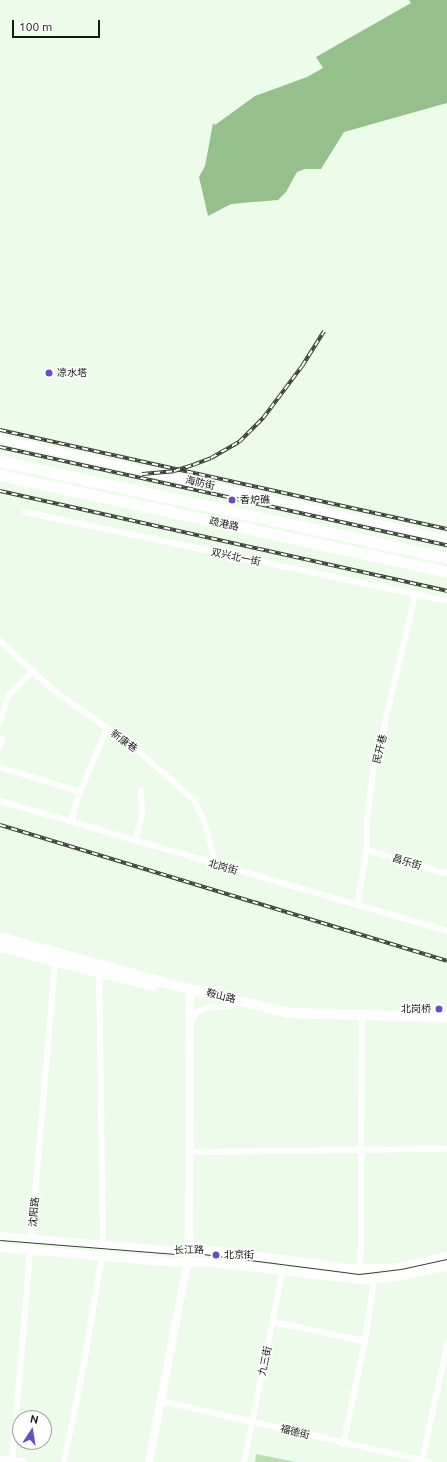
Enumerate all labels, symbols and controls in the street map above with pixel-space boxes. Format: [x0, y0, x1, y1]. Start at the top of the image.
scale bar [14, 12, 102, 38]
text: 100 m [19, 20, 52, 33]
place label: 凉水塔 [57, 367, 87, 379]
marker: 凉水塔 [44, 368, 54, 378]
street label: 海防街 [184, 474, 216, 492]
place label: 香炉礁 [240, 494, 270, 506]
marker: 香炉礁 [227, 495, 237, 505]
street label: 疏港路 [208, 515, 240, 533]
street label: 双兴北一街 [210, 546, 262, 568]
street label: 新康巷 [108, 727, 140, 755]
street label: 民开巷 [371, 733, 389, 765]
street label: 昌乐街 [391, 852, 423, 872]
street label: 北岗街 [207, 857, 239, 877]
street label: 鞍山路 [205, 987, 237, 1005]
place label: 北岗桥 [401, 1003, 431, 1015]
marker: 北岗桥 [434, 1004, 444, 1014]
street label: 沈阳路 [27, 1197, 41, 1227]
street label: 长江路 [174, 1244, 204, 1256]
place label: 北京街 [224, 1249, 254, 1261]
marker: 北京街 [211, 1250, 221, 1260]
street label: 九三街 [256, 1345, 274, 1377]
north arrow [12, 1410, 52, 1450]
text: N [29, 1413, 40, 1426]
street label: 福德街 [279, 1423, 311, 1441]

